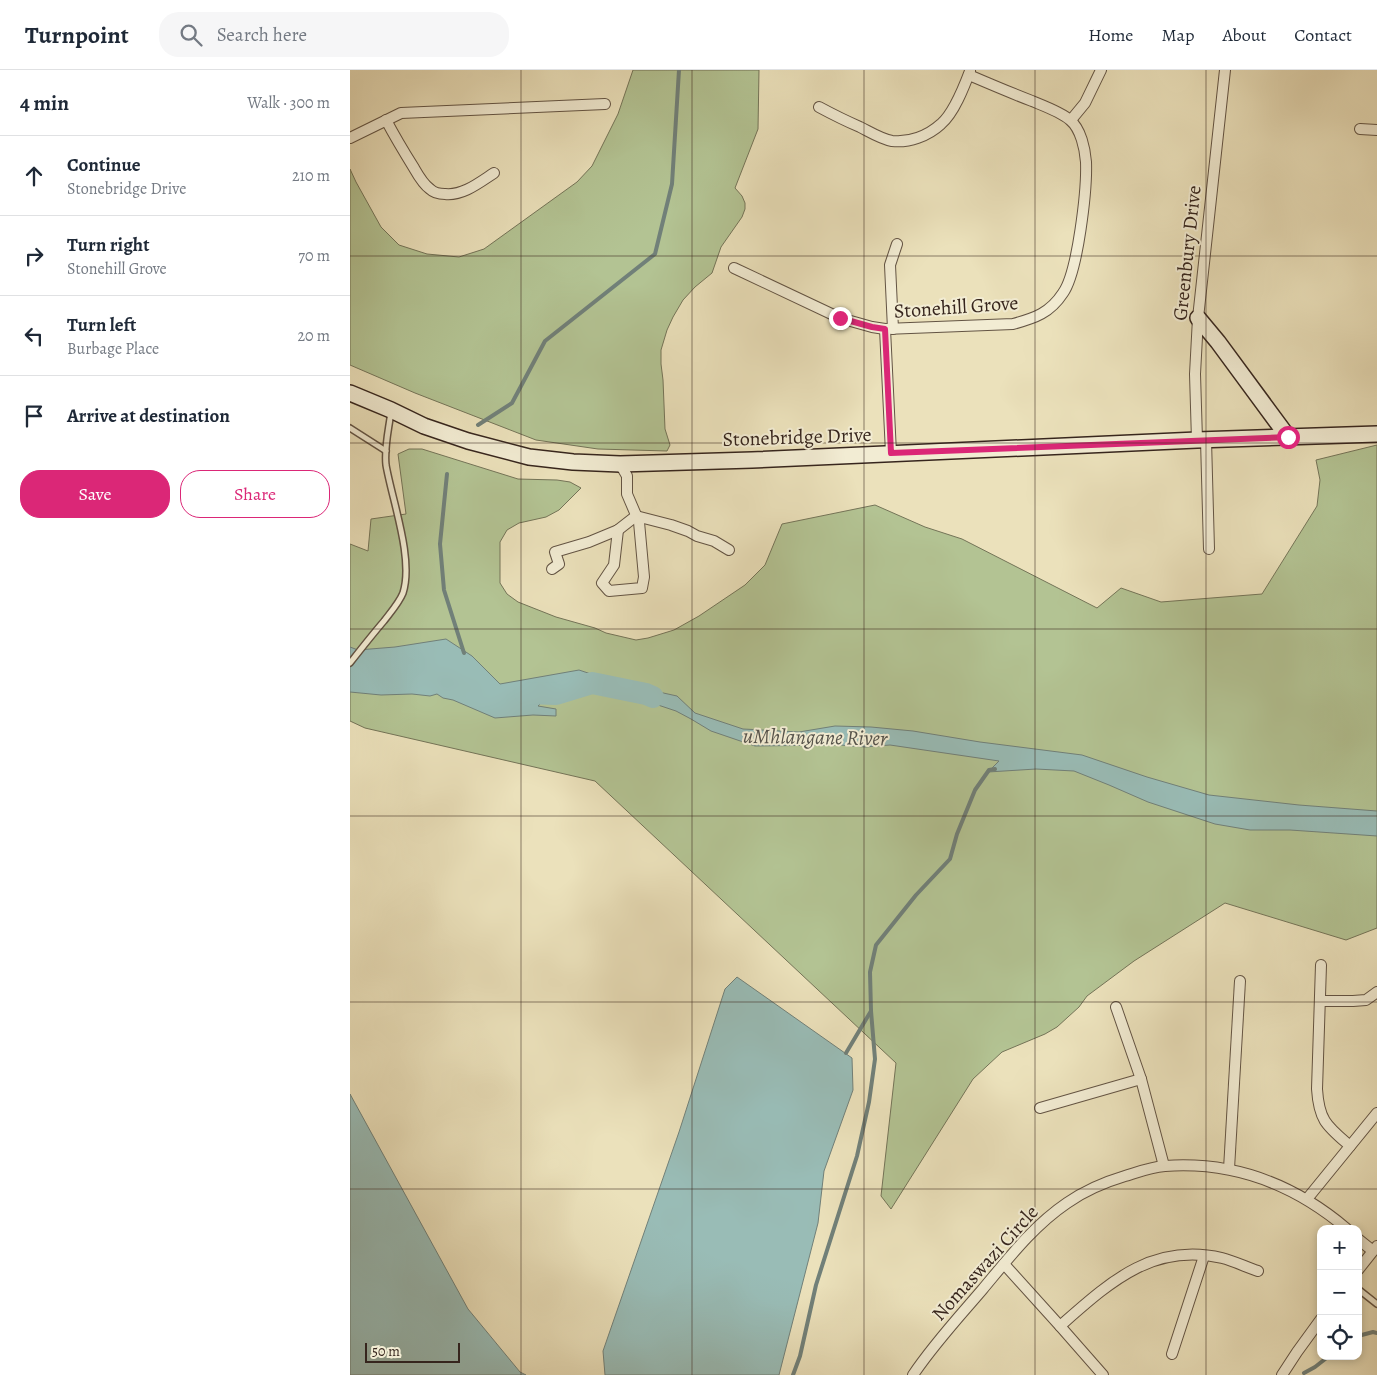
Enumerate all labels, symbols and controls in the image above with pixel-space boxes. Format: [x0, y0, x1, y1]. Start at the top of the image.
search box [159, 12, 509, 57]
text: Turnpoint [25, 19, 129, 51]
icon: search [177, 21, 205, 49]
text: Search here [217, 22, 307, 48]
text: Home [1088, 23, 1133, 47]
text: Map [1161, 23, 1194, 47]
text: About [1222, 23, 1266, 47]
text: Contact [1294, 23, 1352, 47]
text: 4 min [20, 89, 69, 117]
text: Walk · 300 m [247, 92, 330, 114]
text: Continue [67, 152, 141, 178]
icon: ahead [20, 162, 48, 190]
text: 210 m [292, 165, 330, 187]
text: Stonebridge Drive [67, 178, 186, 200]
street label: Greenbury Drive [1166, 184, 1208, 322]
text: Turn right [67, 232, 149, 258]
icon: right [20, 242, 48, 270]
text: 70 m [298, 245, 330, 267]
text: Stonehill Grove [67, 258, 167, 280]
street label: Stonehill Grove [893, 289, 1019, 325]
route end [829, 307, 852, 330]
text: Turn left [67, 312, 136, 338]
icon: left [20, 322, 48, 350]
text: 20 m [297, 325, 330, 347]
text: Burbage Place [67, 338, 159, 360]
icon: arrive [20, 402, 48, 430]
text: Arrive at destination [67, 403, 230, 429]
street label: Stonebridge Drive [722, 421, 872, 453]
route start [1277, 426, 1300, 449]
button: Save [20, 470, 170, 518]
button: Share [180, 470, 330, 518]
water label: uMhlangane River [743, 722, 888, 752]
street label: Nomaswazi Circle [926, 1199, 1044, 1327]
map controls [1317, 1225, 1362, 1360]
button: + [1317, 1225, 1362, 1270]
button: − [1317, 1270, 1362, 1315]
button: locate [1317, 1315, 1362, 1360]
scale bar [365, 1340, 460, 1363]
text: 50 m [372, 1342, 400, 1361]

